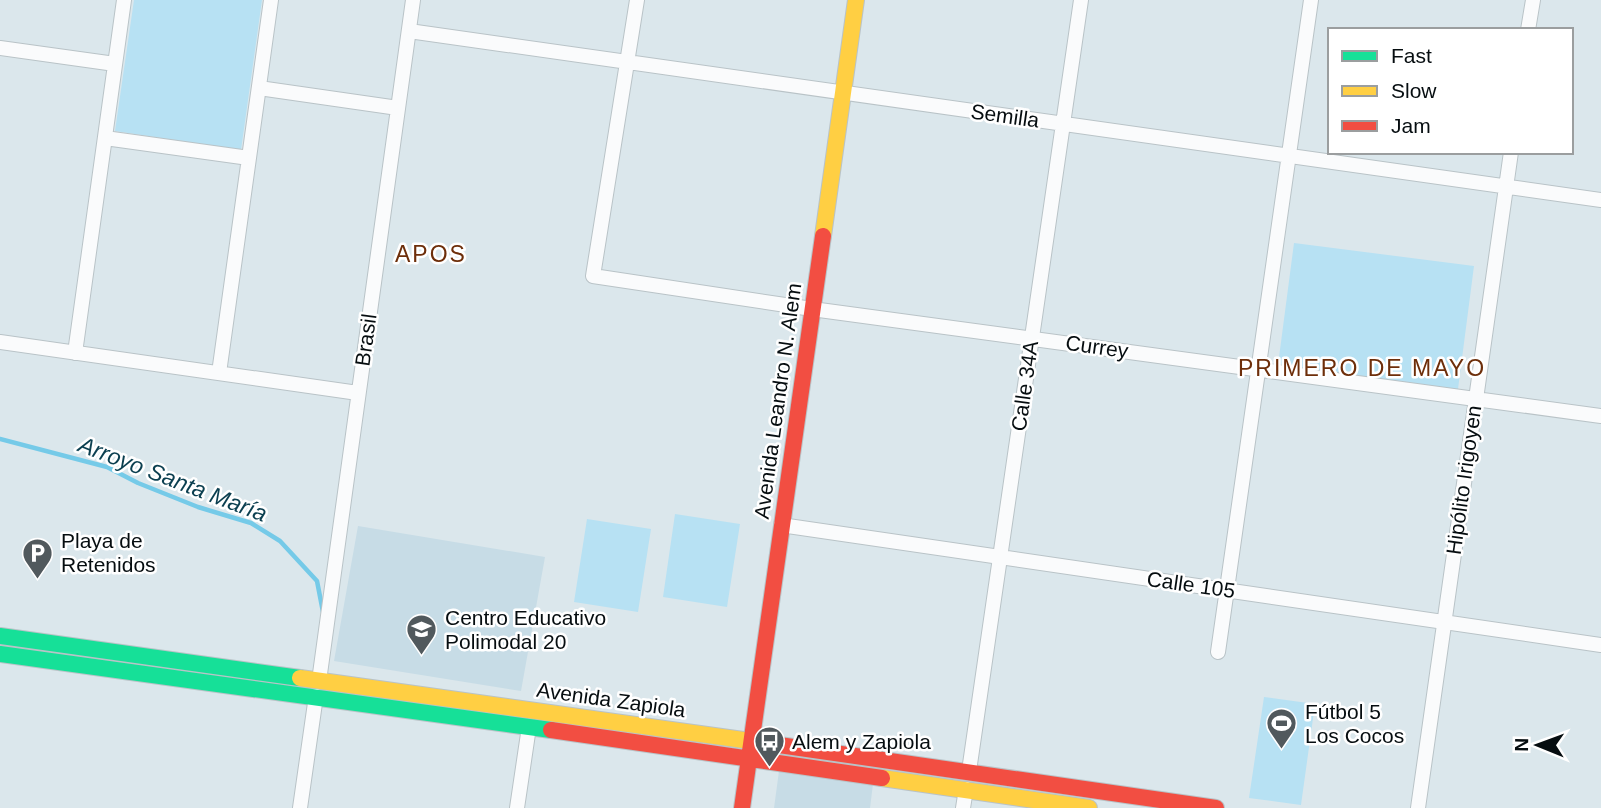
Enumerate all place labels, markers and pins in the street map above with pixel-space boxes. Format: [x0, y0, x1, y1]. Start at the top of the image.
place label: Playa de Retenidos [61, 529, 156, 576]
parking icon: Playa de Retenidos [21, 536, 55, 580]
place label: Centro Educativo Polimodal 20 [445, 606, 606, 653]
school or university icon: Centro Educativo Polimodal 20 [405, 613, 439, 657]
place label: Fútbol 5 Los Cocos [1305, 700, 1404, 747]
sports icon: Fútbol 5 Los Cocos [1265, 707, 1299, 751]
bus stop icon: Alem y Zapiola [752, 725, 786, 769]
place label: Alem y Zapiola [792, 730, 931, 753]

